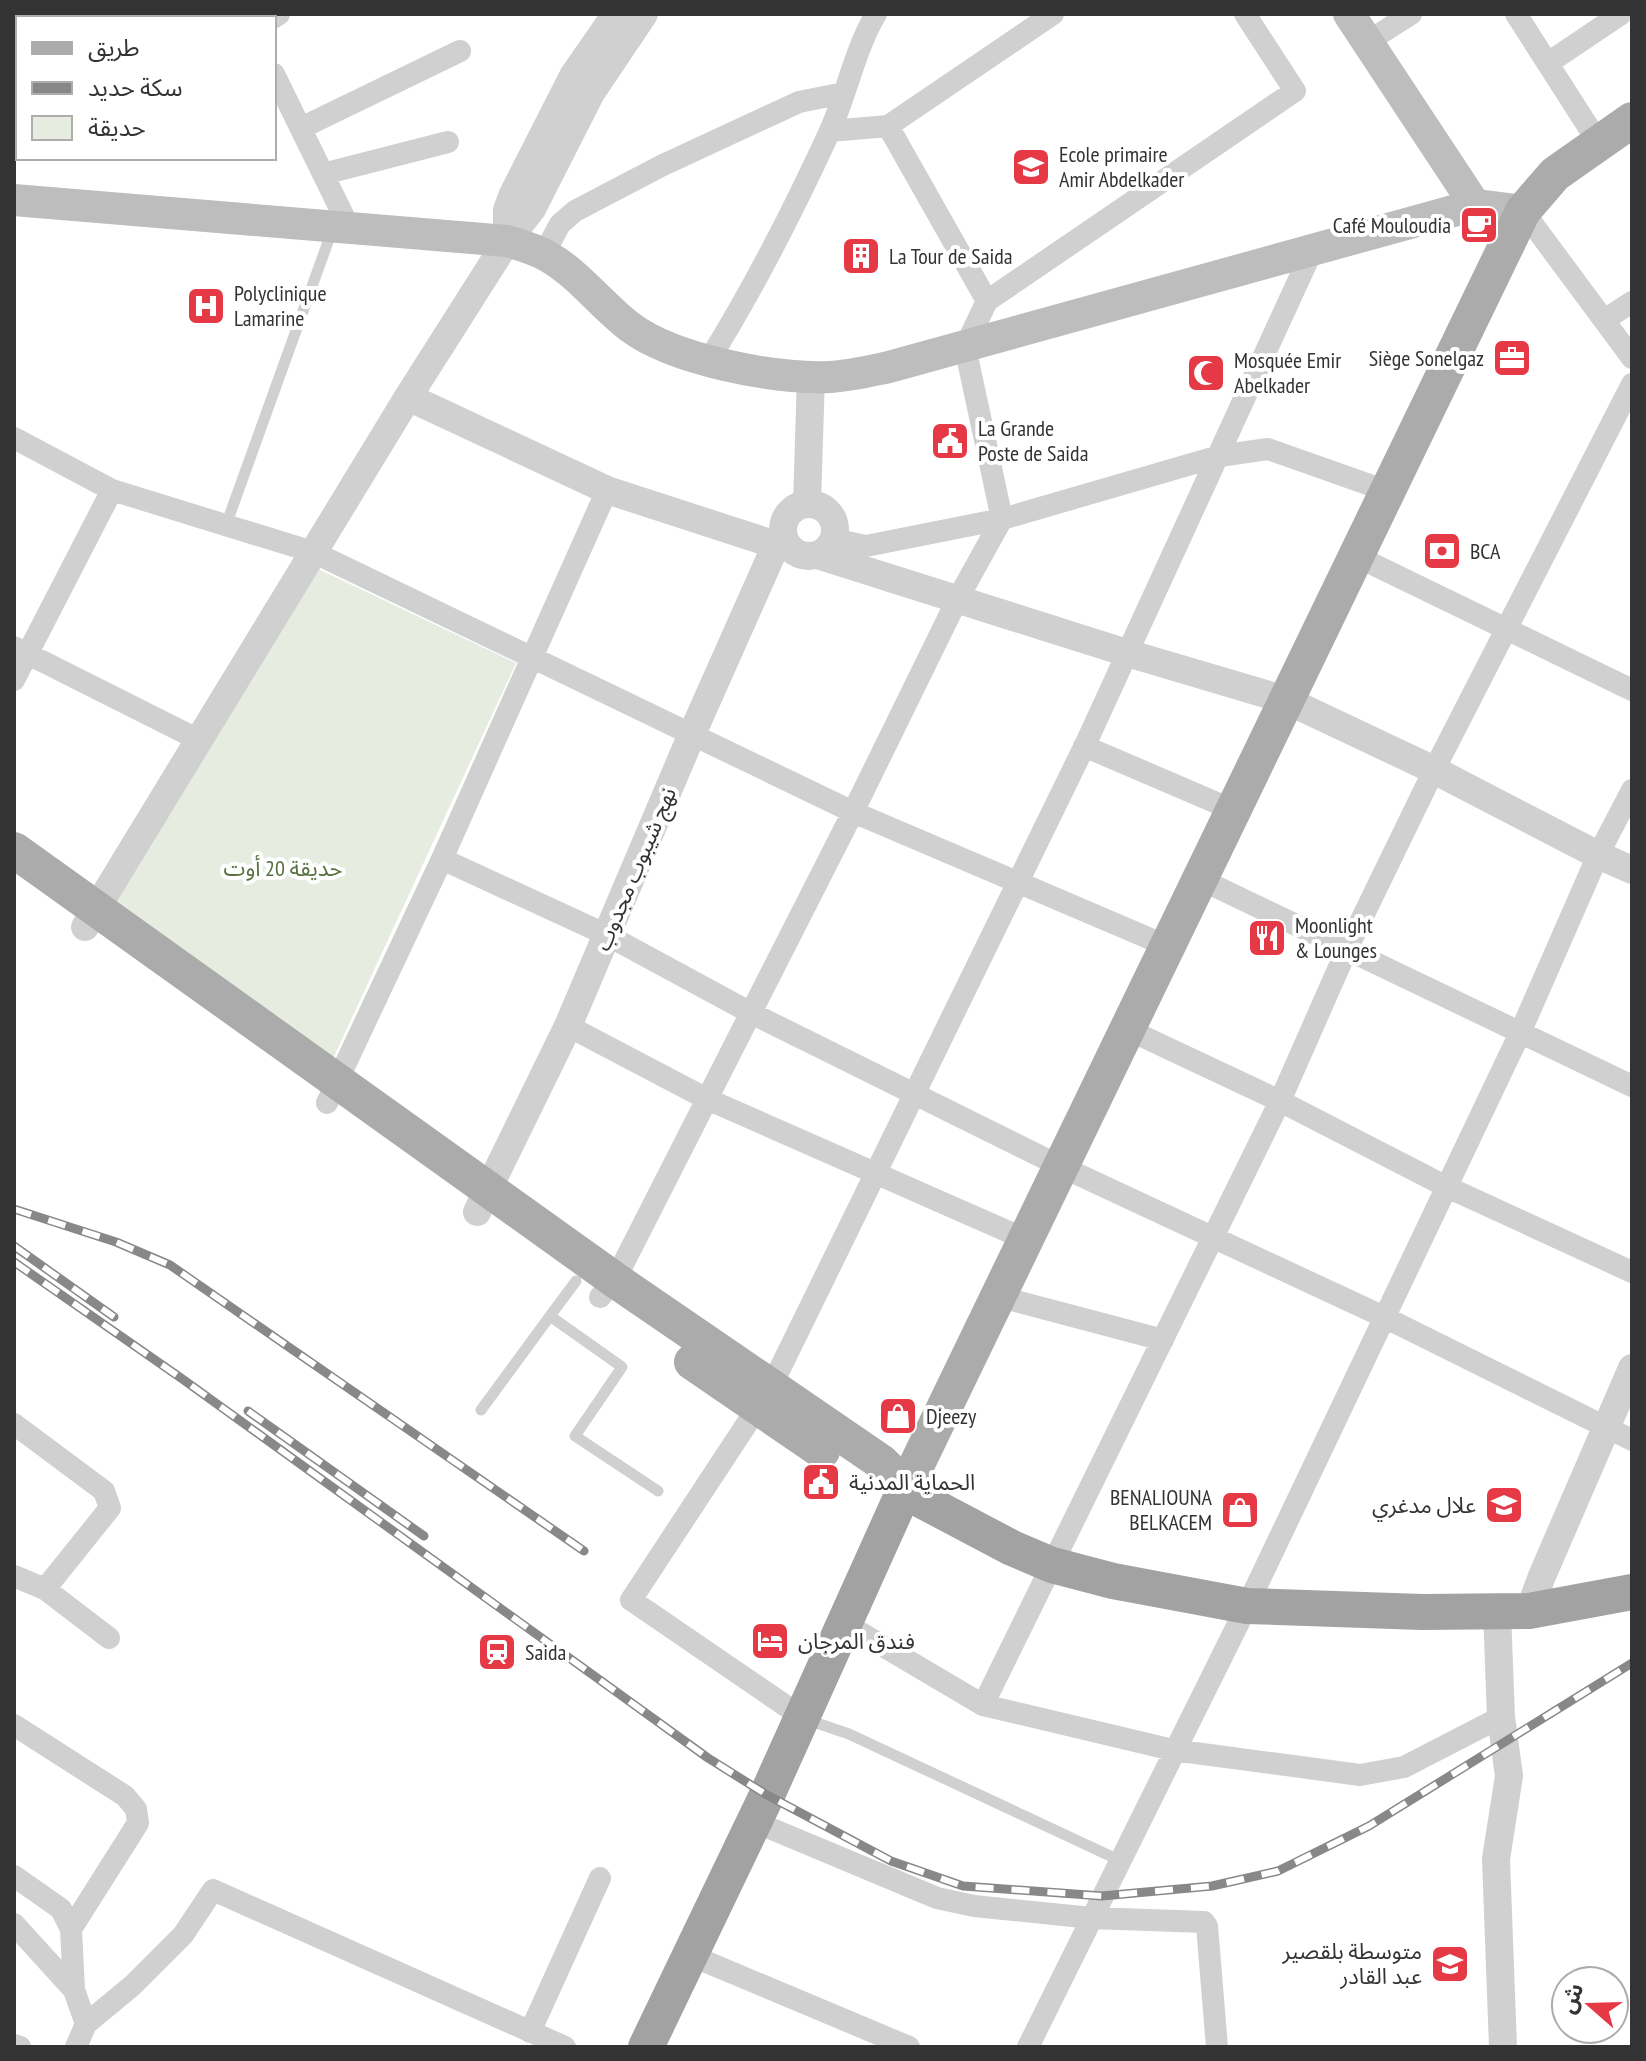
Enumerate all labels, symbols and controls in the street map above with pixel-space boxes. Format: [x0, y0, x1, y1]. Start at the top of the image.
legend [16, 16, 276, 160]
text: طريق [88, 32, 140, 63]
text: سكة حديد [88, 72, 183, 103]
text: حديقة [88, 112, 146, 143]
place label: Ecole primaire Amir Abdelkader [1059, 140, 1184, 193]
school or university icon: Ecole primaire Amir Abdelkader [1010, 146, 1052, 188]
cafe icon: Café Mouloudia [1458, 204, 1500, 246]
place label: Café Mouloudia [1333, 211, 1451, 239]
building icon: La Tour de Saida [840, 235, 882, 277]
place label: La Tour de Saida [889, 242, 1013, 270]
place label: Polyclinique Lamarine [234, 279, 327, 332]
hospital icon: Polyclinique Lamarine [185, 285, 227, 327]
office icon: Siège Sonelgaz [1491, 337, 1533, 379]
place label: Siège Sonelgaz [1369, 344, 1484, 372]
place label: Mosquée Emir Abelkader [1234, 346, 1341, 399]
mosque icon: Mosquée Emir Abelkader [1185, 352, 1227, 394]
place label: La Grande Poste de Saida [978, 414, 1088, 467]
public building icon: La Grande Poste de Saida [929, 420, 971, 462]
bank icon: BCA [1421, 530, 1463, 572]
place label: BCA [1470, 537, 1501, 565]
street label: نهج شيبوب مجدوب [588, 783, 685, 956]
park label: حديقة 20 أوت [224, 854, 342, 882]
place label: Moonlight & Lounges [1295, 911, 1377, 964]
restaurant icon: Moonlight & Lounges [1246, 917, 1288, 959]
shop icon: Djeezy [877, 1395, 919, 1437]
place label: Djeezy [926, 1402, 977, 1430]
public building icon: الحماية المدنية [800, 1461, 842, 1503]
place label: الحماية المدنية [849, 1468, 975, 1496]
place label: BENALIOUNA BELKACEM [1110, 1483, 1213, 1536]
school or university icon: علال مدغري [1483, 1484, 1525, 1526]
shop icon: BENALIOUNA BELKACEM [1219, 1489, 1261, 1531]
place label: علال مدغري [1372, 1491, 1476, 1522]
hotel icon: فندق المرجان [749, 1620, 791, 1662]
place label: فندق المرجان [798, 1627, 915, 1655]
station icon: Saida [476, 1631, 518, 1673]
place label: Saida [525, 1638, 566, 1666]
place label: متوسطة بلقصير عبد القادر [1281, 1937, 1422, 1990]
school or university icon: متوسطة بلقصير عبد القادر [1429, 1943, 1471, 1985]
north arrow [1550, 1965, 1630, 2045]
text: ش [1553, 1979, 1590, 2017]

